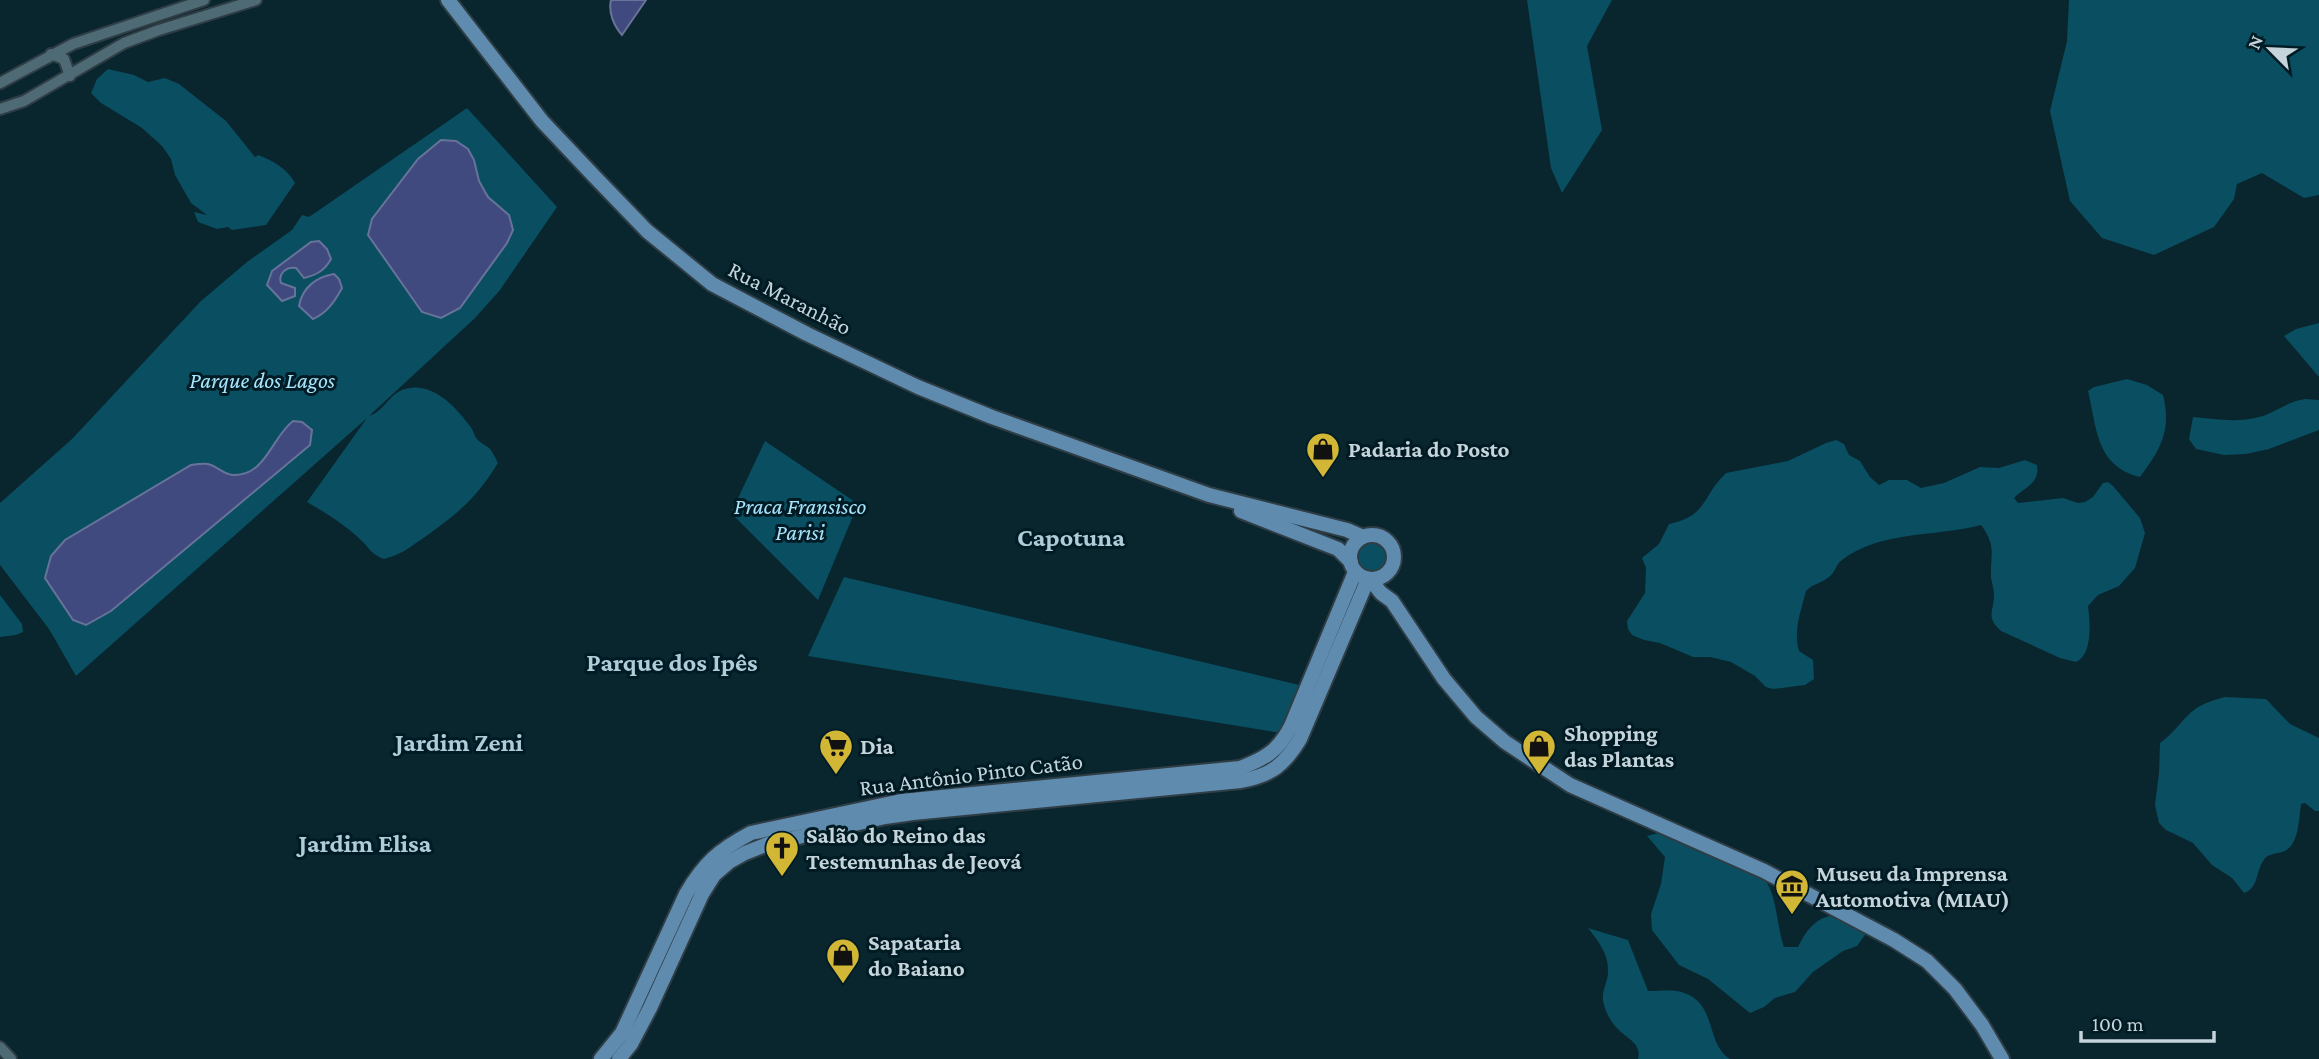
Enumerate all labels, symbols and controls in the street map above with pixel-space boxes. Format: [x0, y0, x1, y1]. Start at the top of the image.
north arrow [2235, 14, 2305, 84]
text: N [2243, 32, 2267, 52]
street label: Rua Maranhão [724, 256, 856, 340]
park label: Parque dos Lagos [189, 367, 336, 393]
shop icon: Padaria do Posto [1304, 430, 1342, 479]
place label: Padaria do Posto [1348, 436, 1510, 462]
park label: Praca Fransisco Parisi [734, 493, 866, 545]
district label: Capotuna [1017, 523, 1125, 552]
district label: Parque dos Ipês [586, 648, 758, 677]
place label: Shopping das Plantas [1564, 720, 1674, 772]
supermarket icon: Dia [817, 727, 855, 776]
shop icon: Shopping das Plantas [1520, 727, 1558, 776]
district label: Jardim Zeni [392, 728, 524, 757]
place label: Dia [860, 733, 895, 759]
street label: Rua Antônio Pinto Catão [858, 747, 1084, 801]
place label: Salão do Reino das Testemunhas de Jeová [806, 822, 1022, 874]
district label: Jardim Elisa [296, 829, 432, 858]
church icon: Salão do Reino das Testemunhas de Jeová [763, 829, 801, 878]
place label: Museu da Imprensa Automotiva (MIAU) [1815, 860, 2010, 913]
museum icon: Museu da Imprensa Automotiva (MIAU) [1773, 867, 1811, 916]
place label: Sapataria do Baiano [868, 929, 965, 981]
shop icon: Sapataria do Baiano [824, 936, 862, 985]
scale bar [2081, 1000, 2214, 1044]
text: 100 m [2092, 1012, 2144, 1036]

